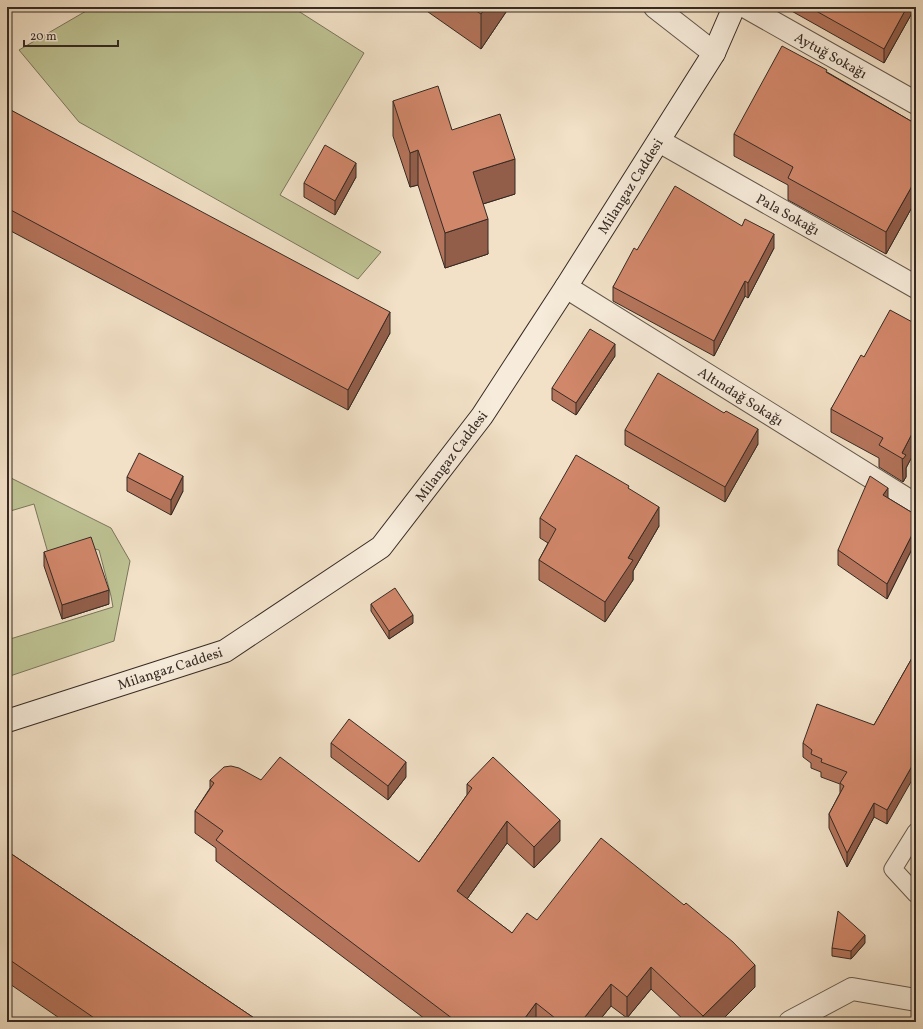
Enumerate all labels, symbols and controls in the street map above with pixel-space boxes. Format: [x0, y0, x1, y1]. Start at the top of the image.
scale bar [24, 22, 118, 48]
text: 20 m [30, 29, 57, 45]
street label: Aytuğ Sokağı [791, 29, 870, 84]
street label: Milangaz Caddesi [594, 135, 668, 238]
street label: Pala Sokağı [752, 190, 823, 241]
street label: Altındağ Sokağı [694, 363, 787, 431]
street label: Milangaz Caddesi [412, 407, 493, 506]
street label: Milangaz Caddesi [115, 643, 225, 695]

